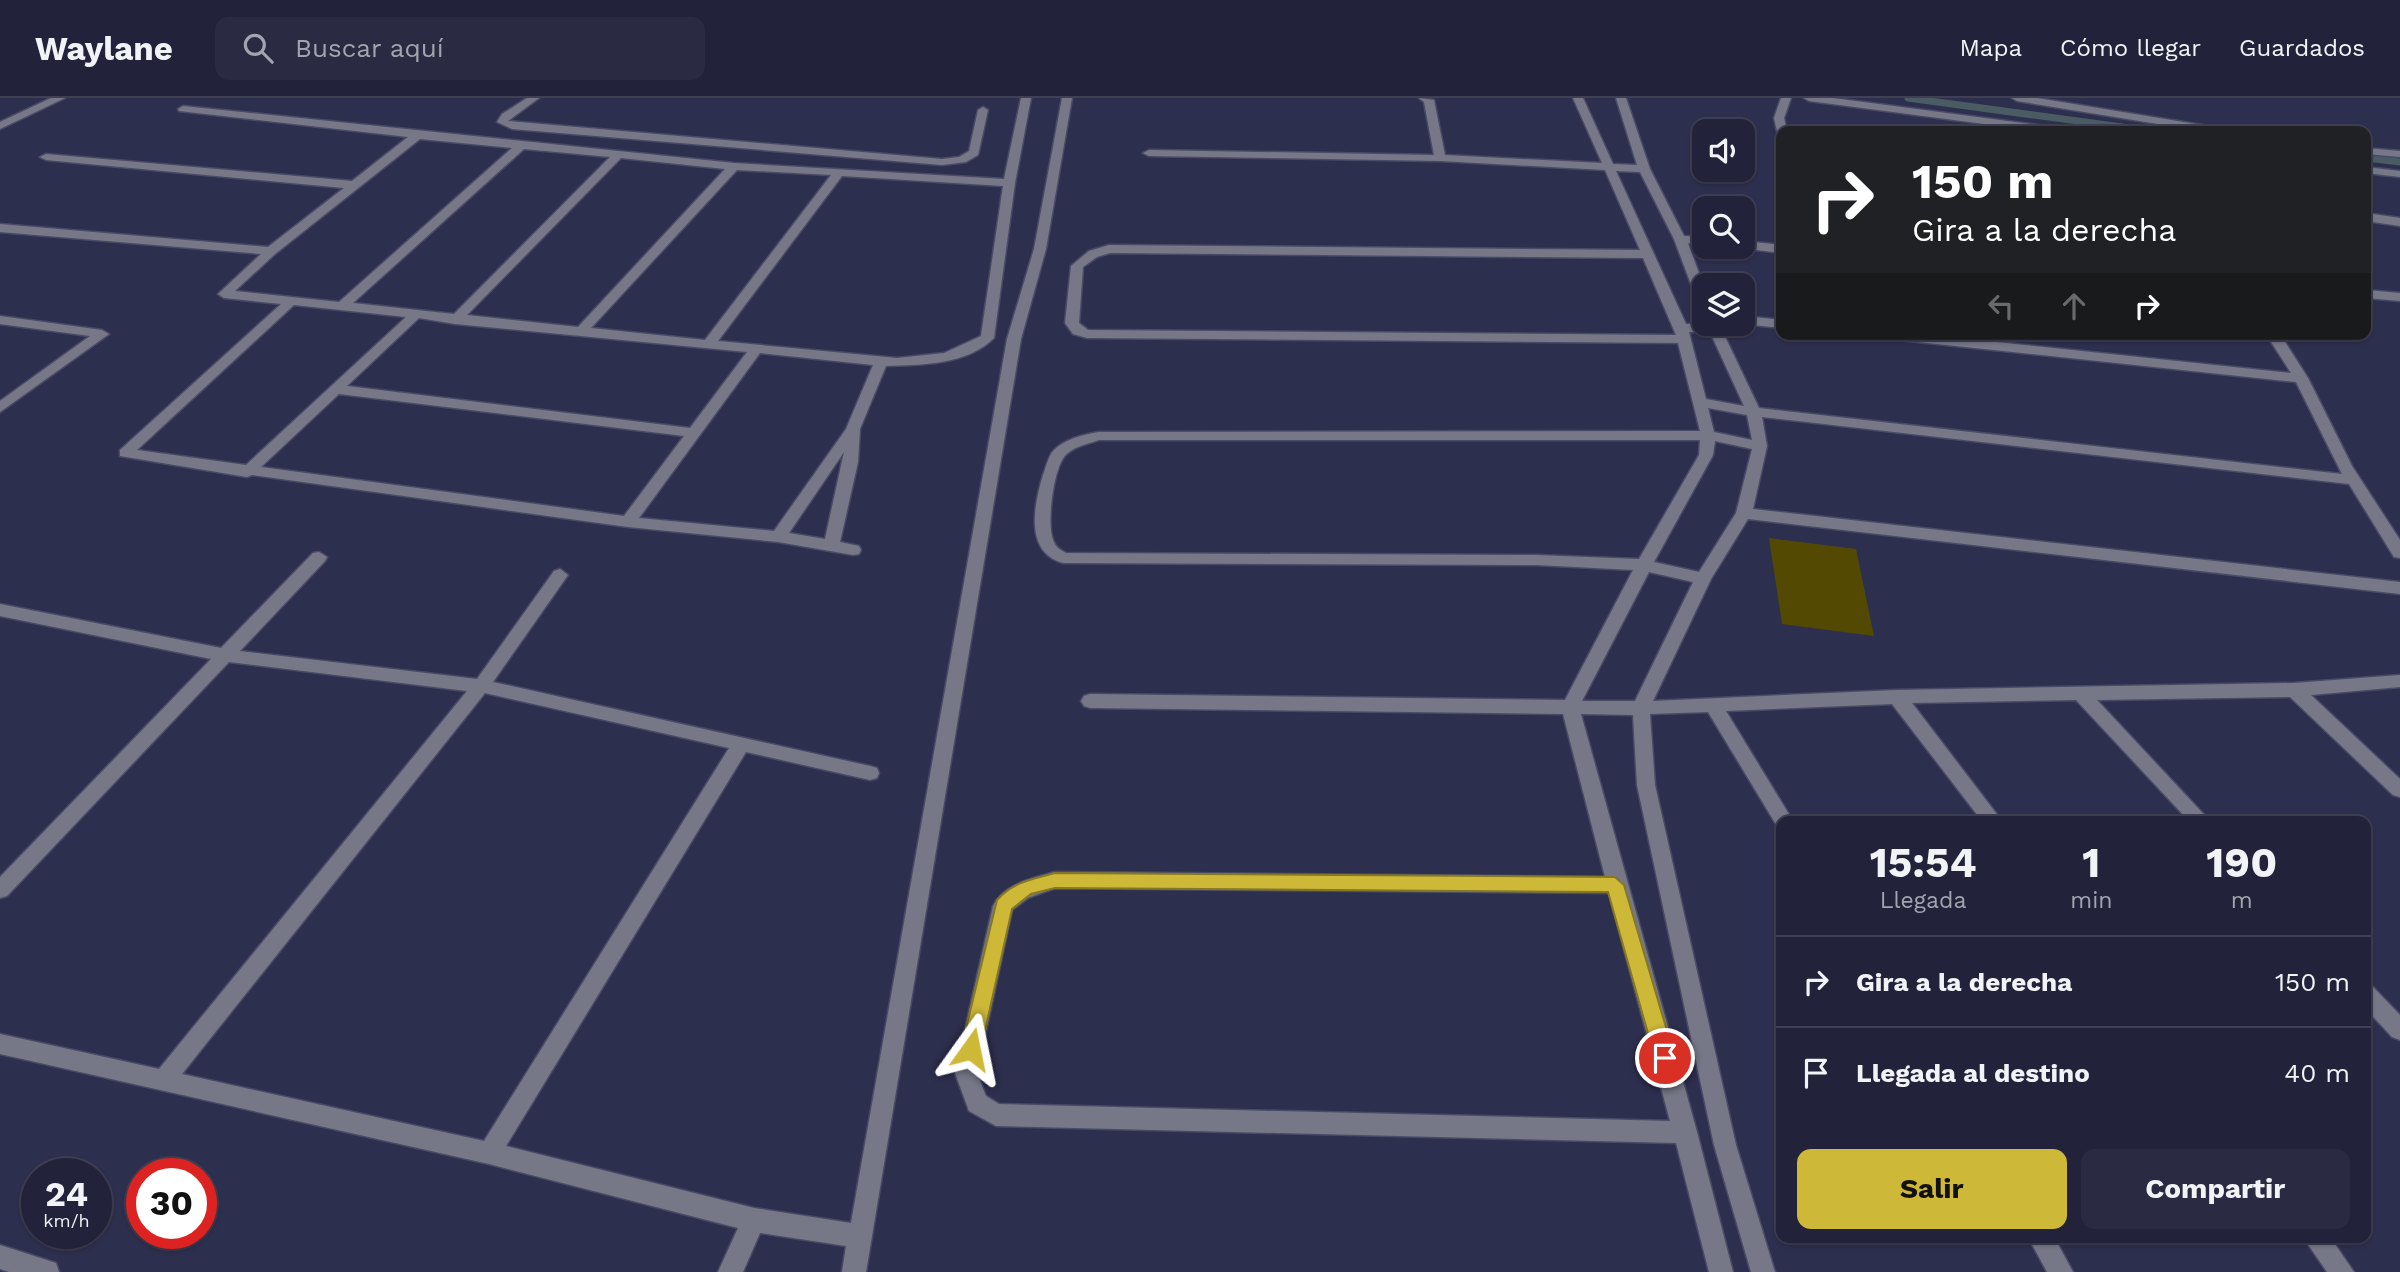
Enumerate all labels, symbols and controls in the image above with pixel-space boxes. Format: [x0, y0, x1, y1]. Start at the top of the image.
search box [215, 17, 705, 80]
text: Waylane [35, 29, 173, 68]
icon: search [239, 29, 277, 67]
text: Buscar aquí [295, 33, 444, 63]
text: Mapa [1960, 34, 2022, 62]
text: Cómo llegar [2060, 34, 2201, 62]
text: Guardados [2239, 34, 2365, 62]
map controls [1692, 119, 1755, 336]
button: sound [1692, 119, 1755, 182]
text: 150 m [1912, 152, 2053, 210]
icon: right [1797, 154, 1888, 245]
button: search [1692, 196, 1755, 259]
text: Gira a la derecha [1912, 211, 2176, 249]
button: layers [1692, 273, 1755, 336]
icon: left [1982, 287, 2020, 325]
icon: ahead [2055, 287, 2093, 325]
icon: right [2128, 287, 2166, 325]
text: 15:54 [1870, 838, 1977, 887]
text: 1 [2082, 838, 2100, 887]
text: 190 [2206, 838, 2277, 887]
text: Llegada [1880, 887, 1967, 914]
text: min [2070, 887, 2113, 914]
text: m [2231, 887, 2253, 914]
icon: right [1797, 963, 1835, 1001]
text: Gira a la derecha [1856, 967, 2072, 997]
text: 150 m [2275, 967, 2350, 997]
position arrow [934, 1012, 1008, 1086]
pin [1635, 1028, 1695, 1088]
icon: arrive [1646, 1039, 1684, 1077]
icon: arrive [1797, 1054, 1835, 1092]
text: Llegada al destino [1856, 1058, 2090, 1088]
text: 40 m [2284, 1058, 2350, 1088]
button: Salir [1797, 1149, 2067, 1229]
button: Compartir [2081, 1149, 2350, 1229]
speed limit sign: 30 [126, 1158, 217, 1249]
text: 24 [45, 1173, 88, 1215]
text: km/h [43, 1210, 90, 1231]

